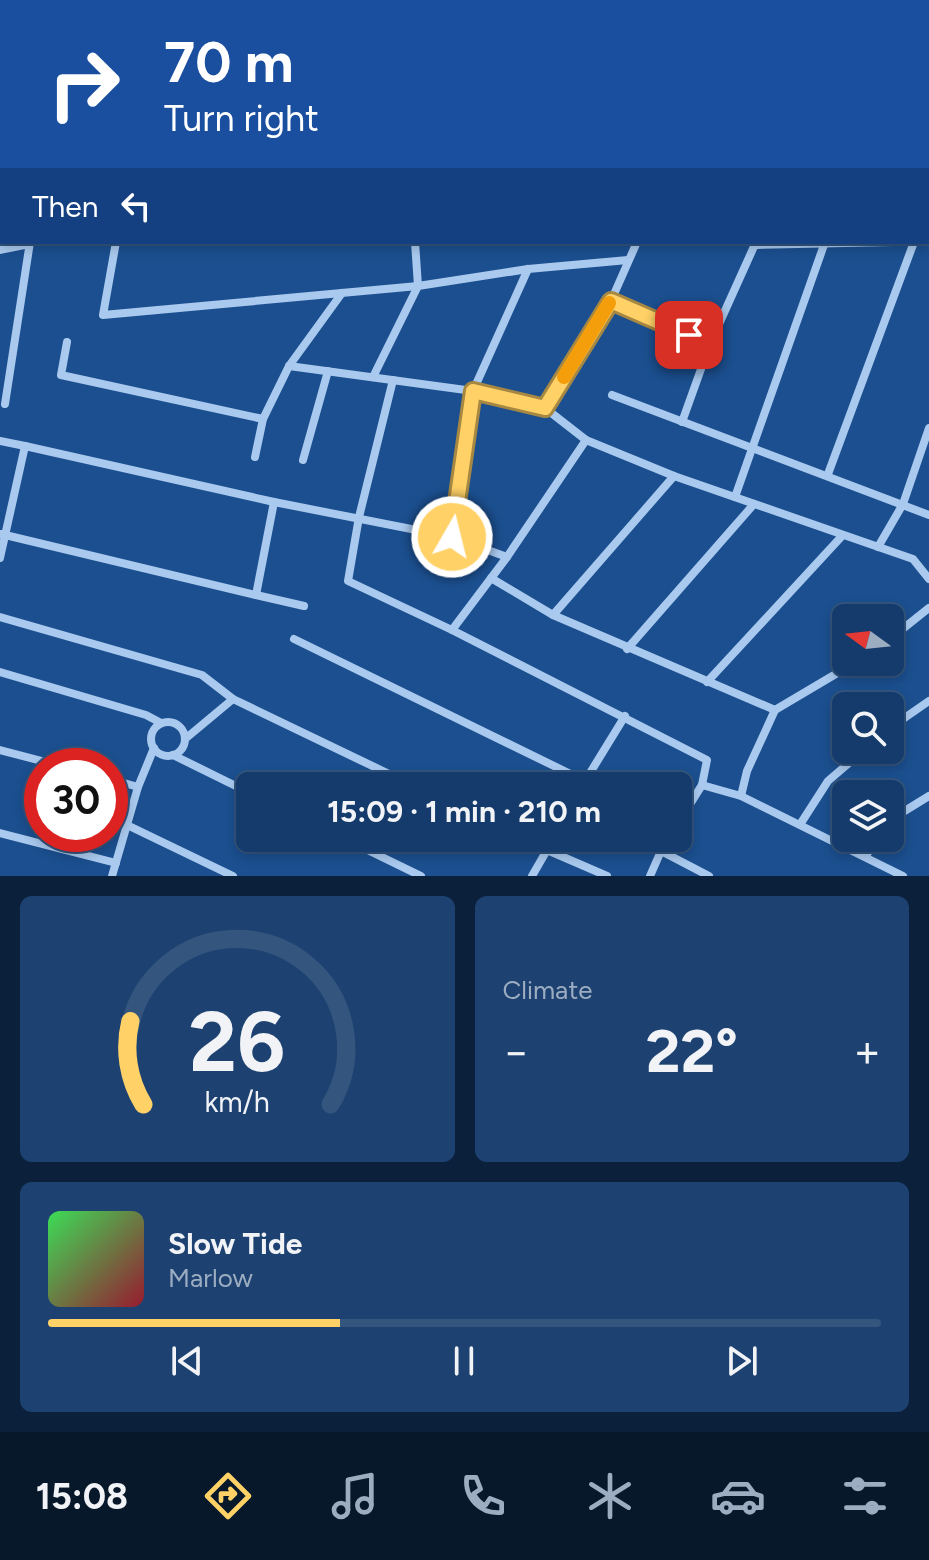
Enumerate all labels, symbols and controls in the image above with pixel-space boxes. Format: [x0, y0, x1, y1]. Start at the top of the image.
text: 70 m [164, 29, 294, 96]
icon: right [32, 32, 136, 136]
text: Turn right [164, 97, 319, 140]
icon: left [114, 184, 158, 228]
text: Then [32, 188, 98, 225]
pin [655, 301, 723, 369]
icon: arrive [667, 313, 711, 357]
position arrow [410, 495, 494, 579]
north arrow [832, 604, 904, 676]
map controls [832, 604, 904, 852]
button: search [832, 692, 904, 764]
speed limit sign: 30 [24, 748, 128, 852]
button: layers [832, 780, 904, 852]
text: 15:09 · 1 min · 210 m [327, 793, 601, 830]
text: Climate [503, 974, 592, 1006]
text: 26 [189, 992, 285, 1092]
text: 22° [646, 1015, 738, 1087]
text: − [503, 1025, 530, 1078]
text: + [854, 1025, 881, 1078]
text: km/h [205, 1085, 270, 1119]
text: Slow Tide [168, 1225, 302, 1262]
text: Marlow [168, 1262, 253, 1294]
icon: previous [165, 1339, 209, 1383]
icon: pause [442, 1339, 486, 1383]
icon: next [720, 1339, 764, 1383]
icon: directions [200, 1468, 256, 1524]
icon: music [327, 1468, 383, 1524]
icon: phone [455, 1468, 511, 1524]
icon: climate [582, 1468, 638, 1524]
icon: car [710, 1468, 766, 1524]
icon: filters [837, 1468, 893, 1524]
text: 15:08 [36, 1475, 128, 1518]

